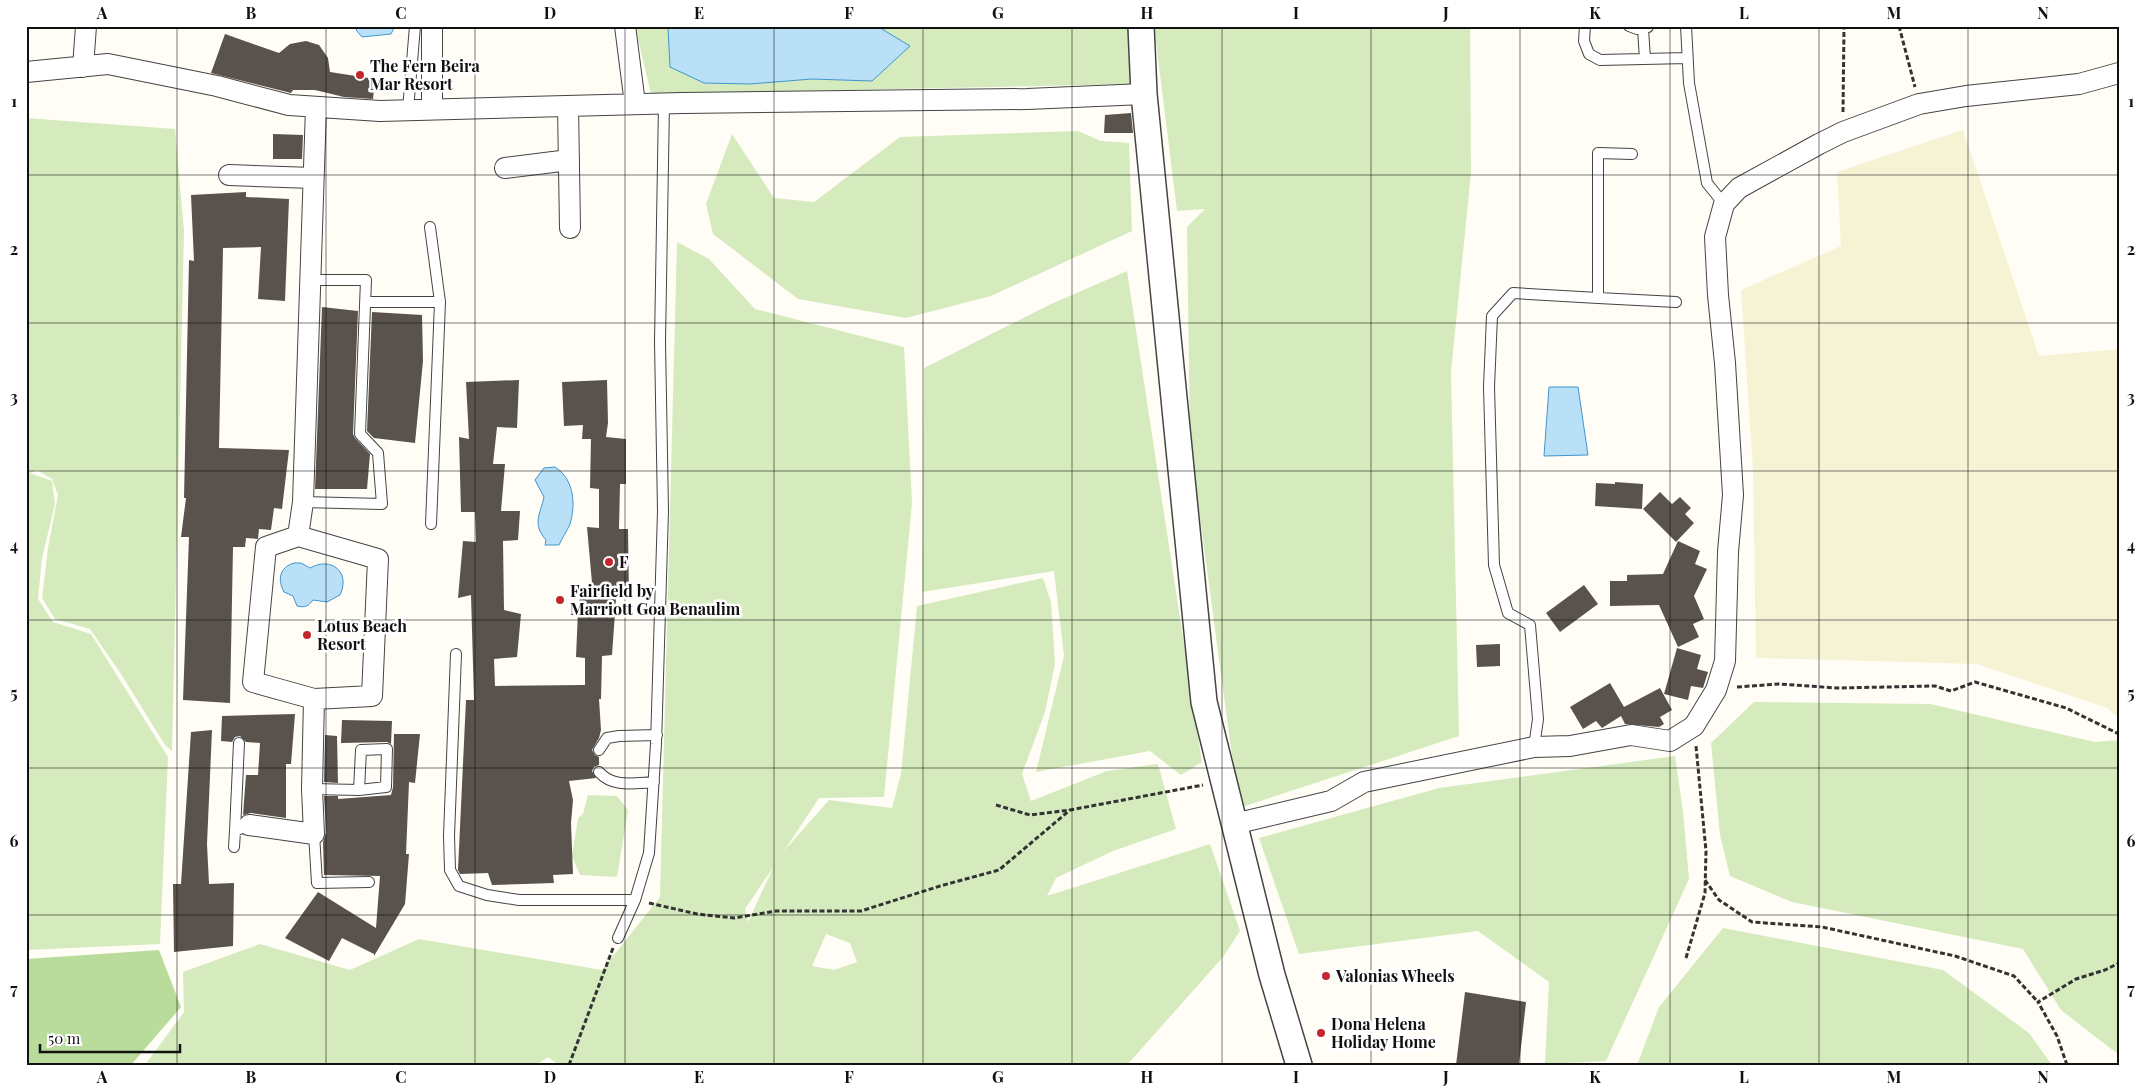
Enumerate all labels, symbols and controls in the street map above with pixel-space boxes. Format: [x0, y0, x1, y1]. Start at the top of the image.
text: A [96, 2, 108, 23]
text: B [246, 2, 257, 23]
text: C [395, 2, 407, 23]
text: D [544, 2, 556, 23]
text: E [694, 2, 704, 23]
text: F [844, 2, 854, 23]
text: G [992, 2, 1004, 23]
text: H [1141, 2, 1154, 23]
text: I [1293, 2, 1299, 23]
text: J [1442, 2, 1449, 23]
text: K [1589, 2, 1601, 23]
text: L [1739, 2, 1749, 23]
text: M [1887, 2, 1902, 23]
text: N [2037, 2, 2049, 23]
place label: The Fern Beira Mar Resort [370, 55, 481, 94]
marker: The Fern Beira Mar Resort [354, 69, 366, 81]
text: 1 [11, 90, 17, 111]
text: 1 [2128, 90, 2134, 111]
text: 2 [10, 238, 18, 259]
text: 2 [2127, 238, 2135, 259]
text: 3 [10, 386, 18, 407]
text: 3 [2127, 386, 2135, 407]
text: 4 [10, 534, 18, 555]
text: 4 [2127, 534, 2135, 555]
place label: F [619, 551, 629, 572]
marker: F [603, 556, 615, 568]
place label: Fairfield by Marriott Goa Benaulim [570, 580, 741, 619]
marker: Fairfield by Marriott Goa Benaulim [554, 594, 566, 606]
place label: Lotus Beach Resort [317, 615, 407, 654]
marker: Lotus Beach Resort [301, 629, 313, 641]
text: 5 [10, 682, 18, 703]
text: 5 [2127, 682, 2135, 703]
text: 6 [10, 830, 19, 851]
text: 6 [2127, 830, 2136, 851]
place label: Valonias Wheels [1335, 965, 1455, 986]
marker: Valonias Wheels [1320, 970, 1332, 982]
text: 7 [10, 978, 18, 999]
text: 7 [2127, 978, 2135, 999]
place label: Dona Helena Holiday Home [1331, 1013, 1436, 1052]
scale bar [40, 1021, 180, 1053]
marker: Dona Helena Holiday Home [1315, 1027, 1327, 1039]
text: 50 m [48, 1028, 81, 1048]
text: A [96, 1066, 108, 1087]
text: B [246, 1066, 257, 1087]
text: C [395, 1066, 407, 1087]
text: D [544, 1066, 556, 1087]
text: E [694, 1066, 704, 1087]
text: F [844, 1066, 854, 1087]
text: G [992, 1066, 1004, 1087]
text: H [1141, 1066, 1154, 1087]
text: I [1293, 1066, 1299, 1087]
text: J [1442, 1066, 1449, 1087]
text: K [1589, 1066, 1601, 1087]
text: L [1739, 1066, 1749, 1087]
text: M [1887, 1066, 1902, 1087]
text: N [2037, 1066, 2049, 1087]

